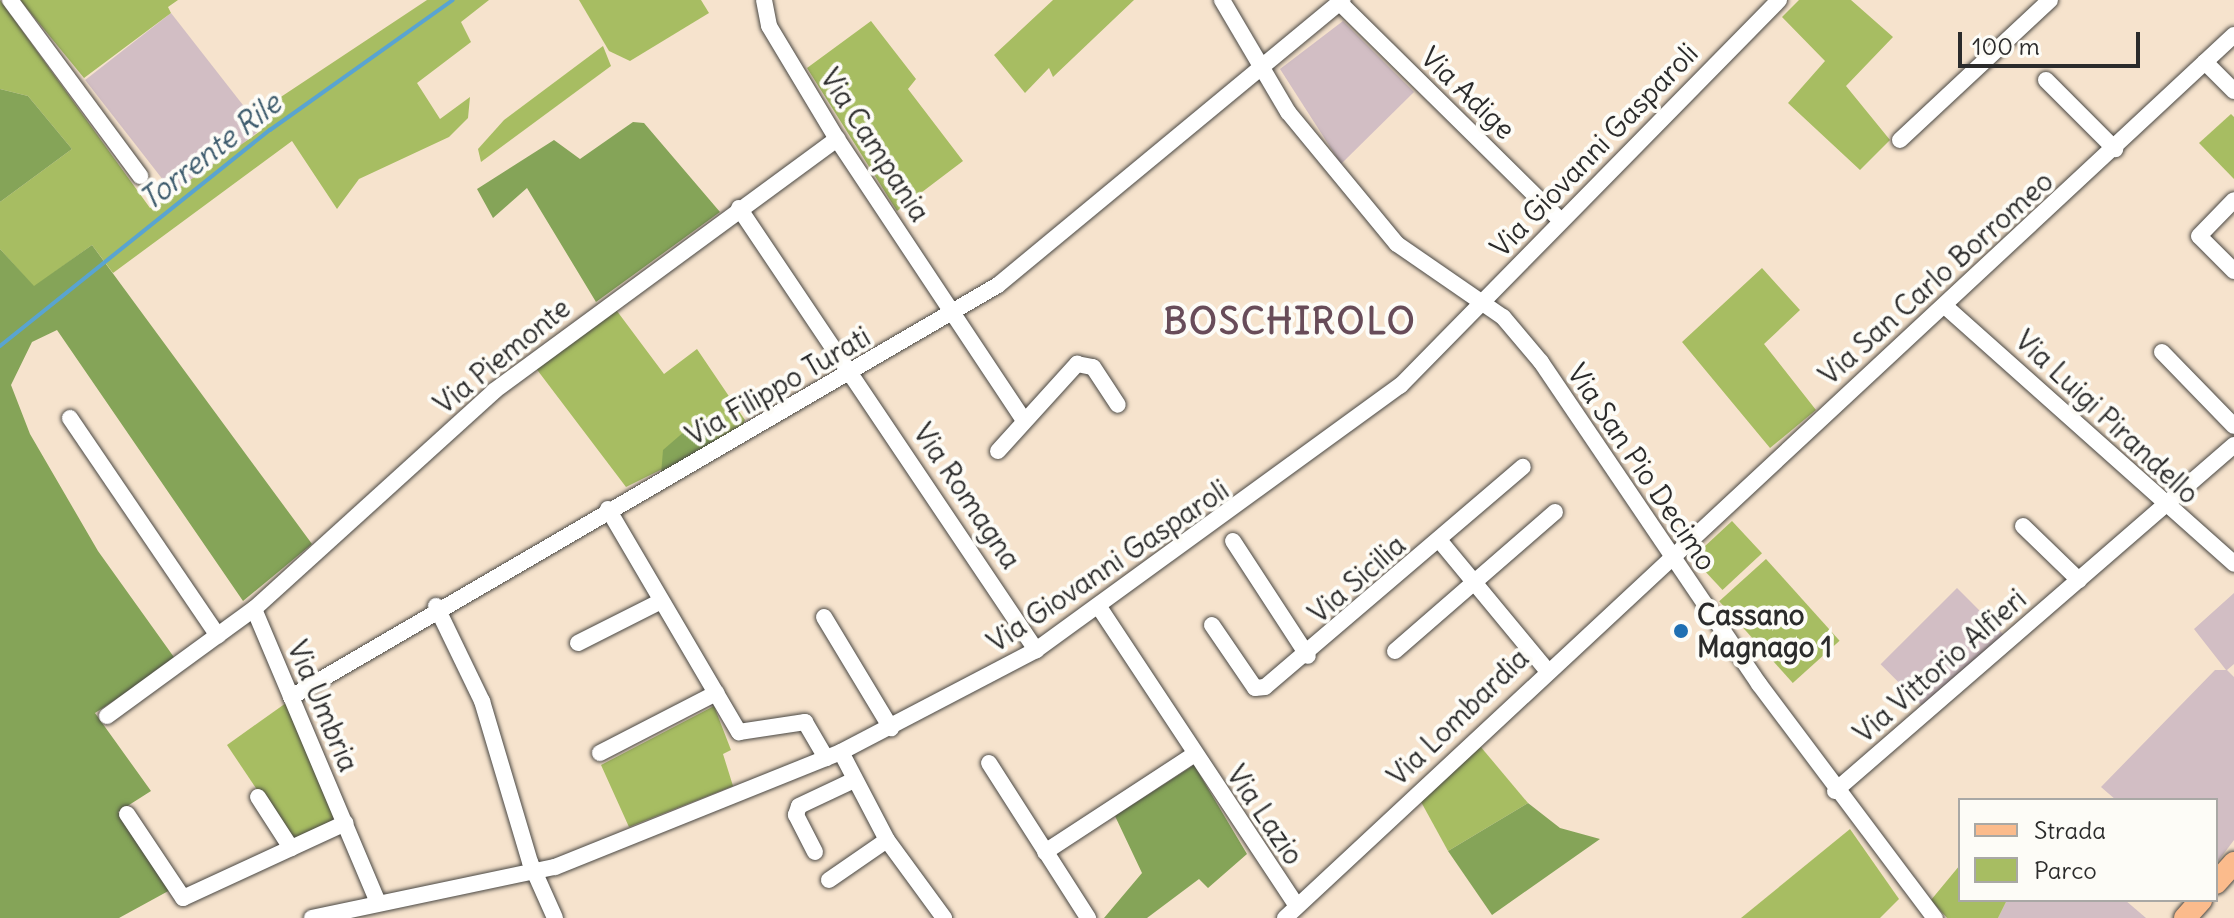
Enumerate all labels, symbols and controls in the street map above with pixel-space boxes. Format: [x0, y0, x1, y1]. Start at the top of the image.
scale bar [1962, 16, 2144, 66]
text: 100 m [1972, 31, 2040, 61]
street label: Via Giovanni Gasparoli [1483, 36, 1705, 264]
street label: Via Adige [1414, 40, 1522, 146]
street label: Via Campania [813, 62, 937, 228]
water label: Torrente Rile [132, 85, 288, 217]
street label: Via San Carlo Borromeo [1812, 164, 2060, 392]
street label: Via Piemonte [427, 291, 577, 421]
district label: BOSCHIROLO [1164, 300, 1416, 344]
street label: Via Filippo Turati [680, 320, 876, 452]
street label: Via Luigi Pirandello [2008, 323, 2206, 511]
street label: Via San Pio Decimo [1560, 357, 1724, 577]
street label: Via Romagna [906, 417, 1028, 575]
street label: Via Giovanni Gasparoli [981, 473, 1235, 659]
street label: Via Sicilia [1302, 528, 1412, 630]
street label: Via Vittorio Alfieri [1847, 582, 2033, 750]
place label: Cassano Magnago 1 [1697, 598, 1832, 664]
marker: Cassano Magnago 1 [1672, 622, 1690, 640]
street label: Via Umbria [280, 635, 366, 777]
street label: Via Lombardia [1381, 641, 1535, 793]
street label: Via Lazio [1220, 759, 1310, 871]
legend [1958, 798, 2218, 902]
text: Strada [2034, 815, 2106, 845]
text: Parco [2034, 855, 2097, 885]

